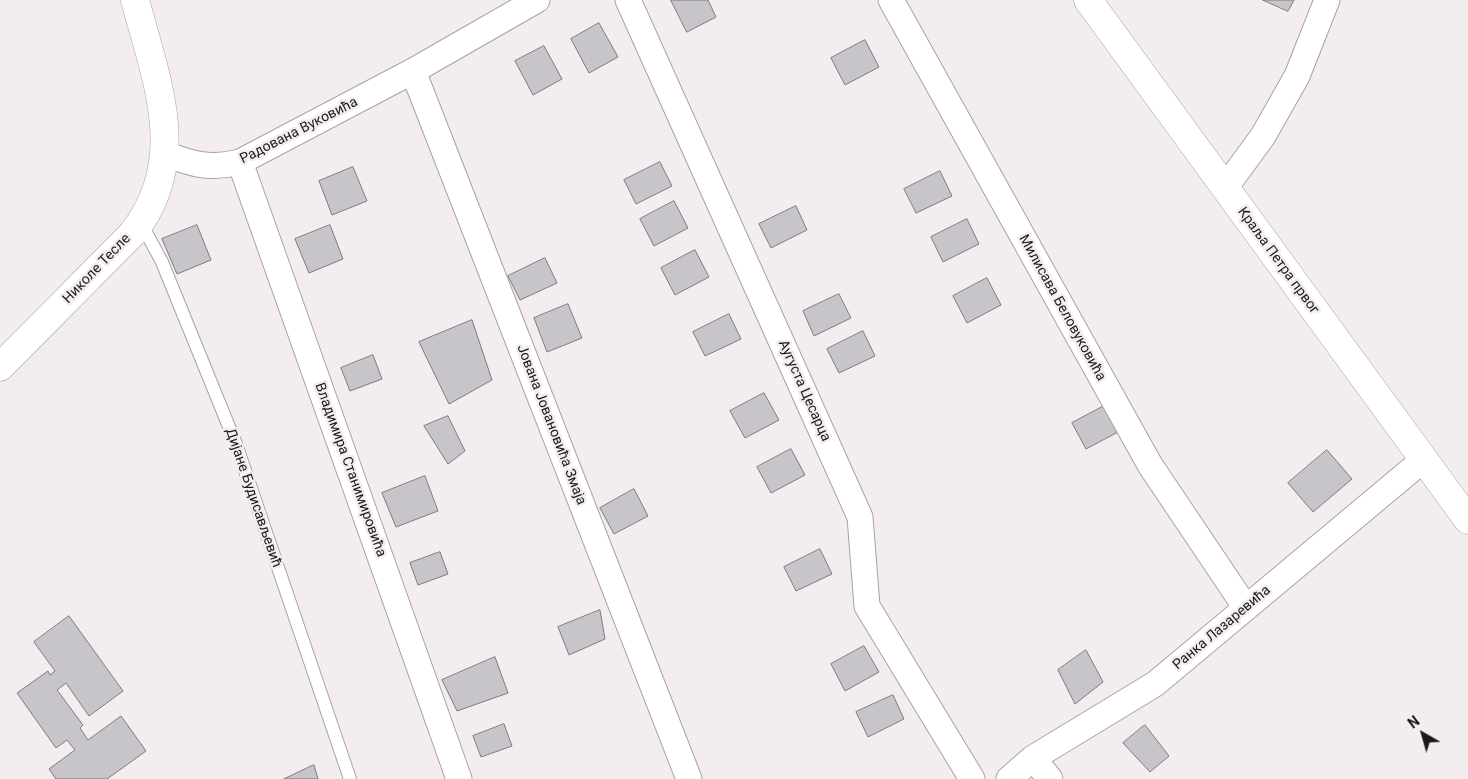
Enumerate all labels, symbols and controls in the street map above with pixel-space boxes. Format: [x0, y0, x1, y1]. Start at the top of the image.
street label: Радована Вуковића [237, 94, 361, 168]
street label: Краља Петра првог [1234, 204, 1322, 318]
street label: Николе Тесле [60, 231, 134, 307]
street label: Милисава Беловуковића [1015, 232, 1109, 384]
street label: Аугуста Цесарца [774, 338, 834, 444]
street label: Јована Јовановића Змаја [513, 343, 589, 507]
street label: Владимира Станимировића [311, 381, 389, 559]
street label: Дијане Будисављевић [221, 426, 285, 570]
street label: Ранка Лазаревића [1170, 582, 1274, 674]
north arrow [1398, 709, 1448, 759]
text: N [1405, 713, 1423, 732]

